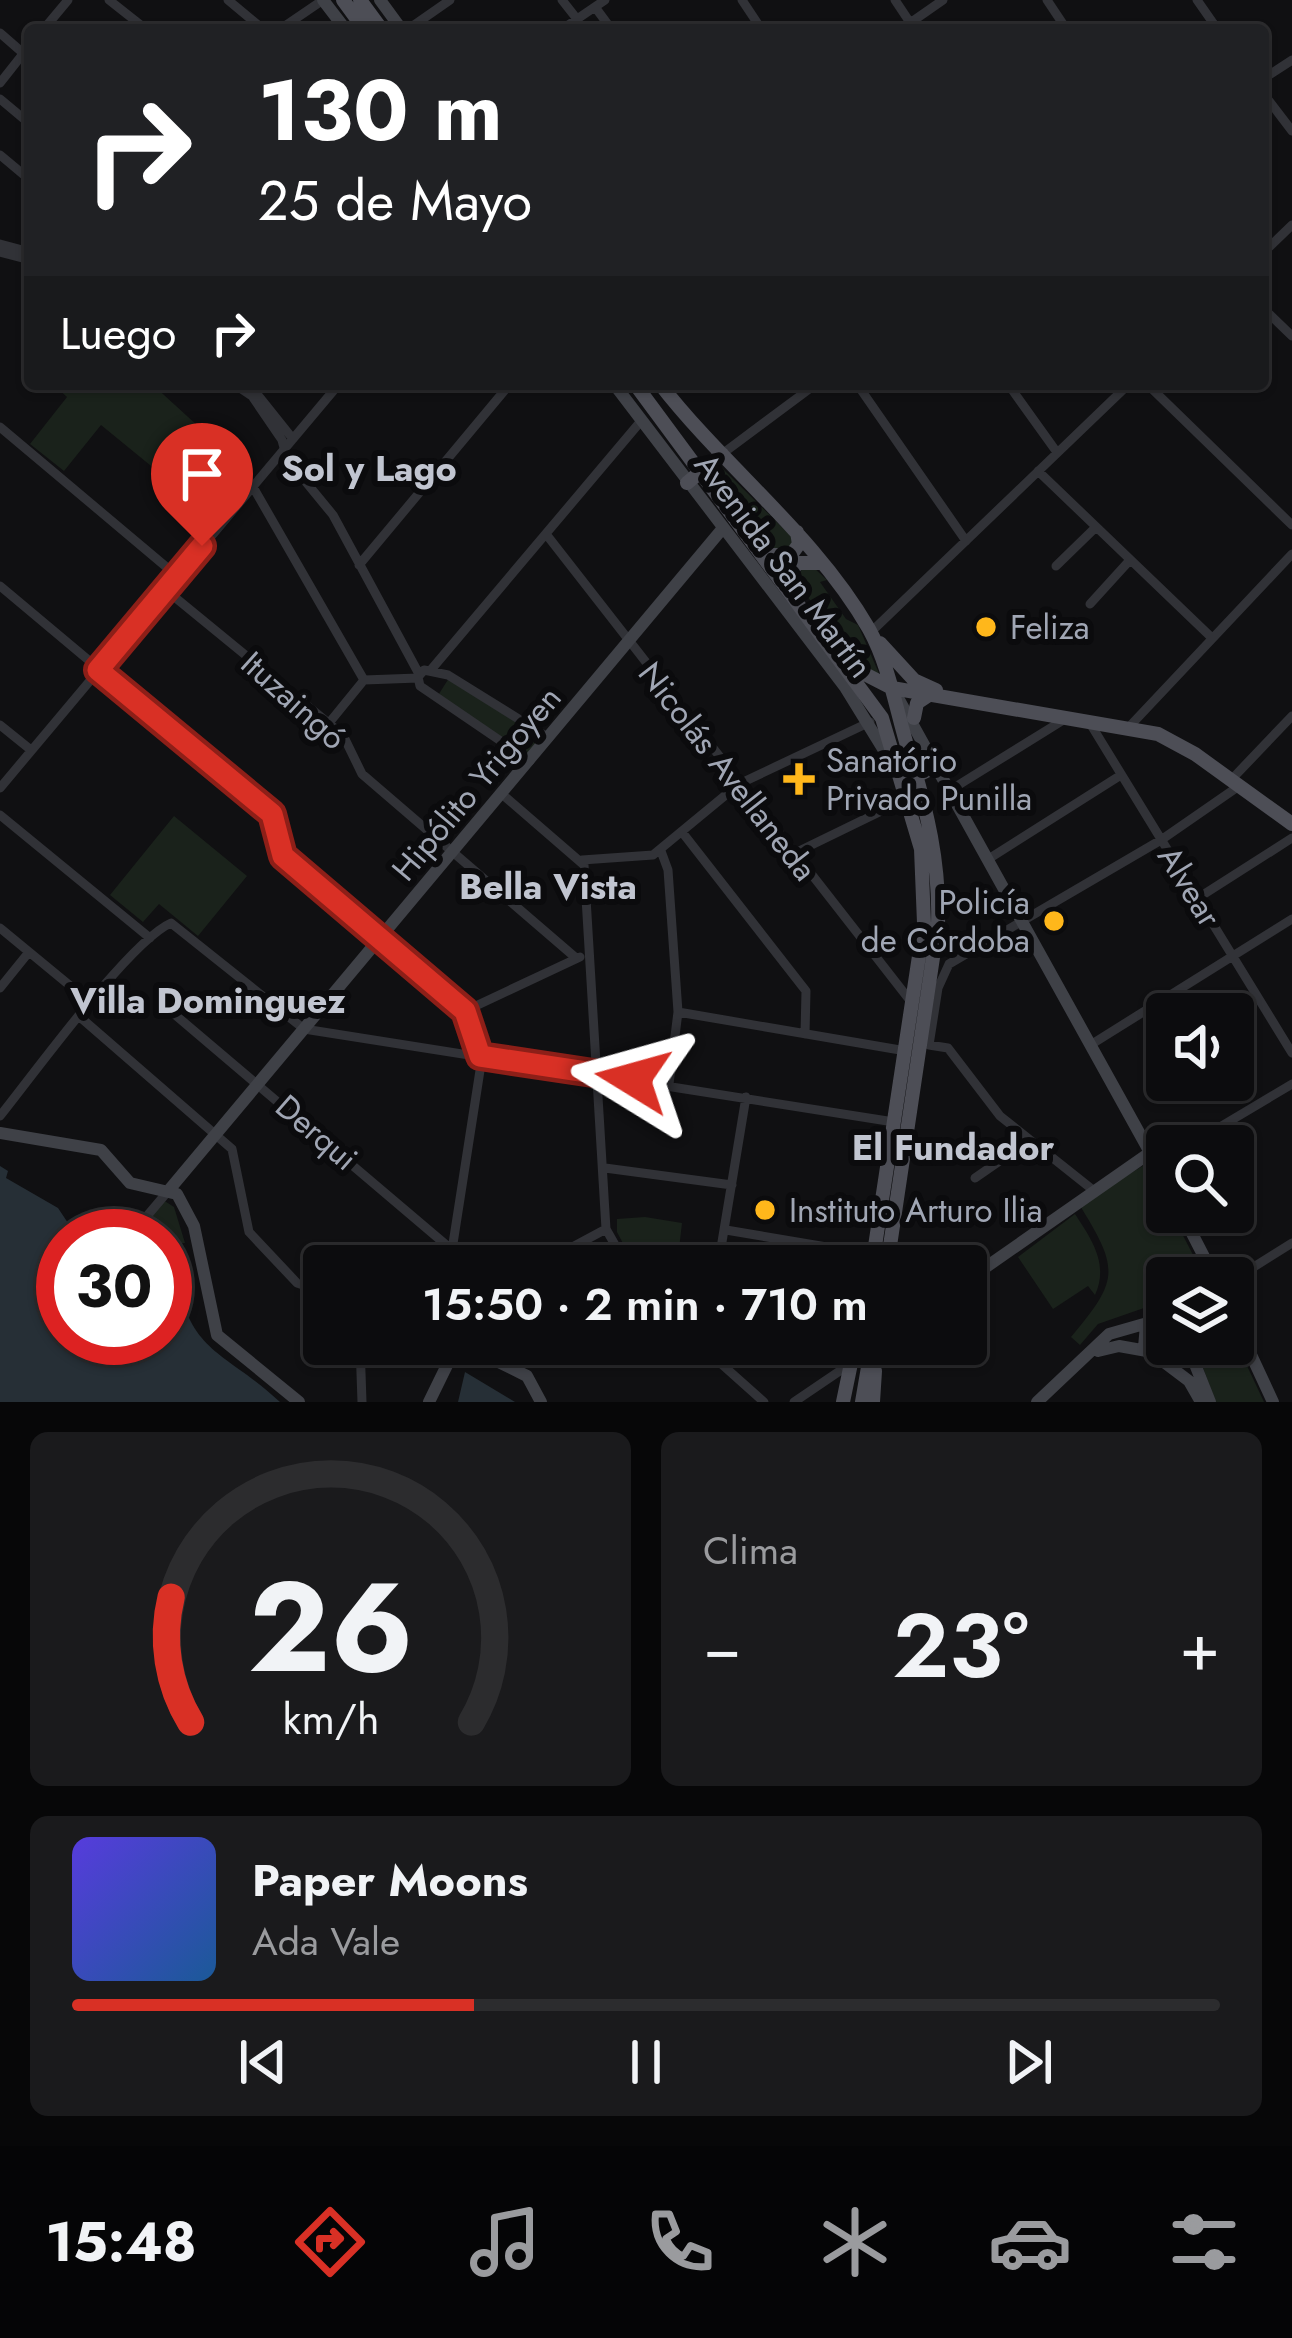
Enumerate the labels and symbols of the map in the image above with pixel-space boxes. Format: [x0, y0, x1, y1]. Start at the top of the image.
pin [151, 423, 253, 546]
district label: Sol y Lago [281, 442, 457, 494]
street label: Avenida San Martín [683, 443, 884, 687]
place label: Feliza [1010, 604, 1090, 651]
marker: Feliza [973, 614, 999, 640]
street label: Ituzaingó [231, 640, 357, 760]
street label: Nicolás Avellaneda [627, 652, 828, 891]
street label: Hipólito Yrigoyen [381, 676, 572, 891]
place label: Sanatório Privado Punilla [826, 737, 1032, 822]
marker: Sanatório Privado Punilla [783, 763, 815, 795]
street label: Alvear [1146, 837, 1233, 936]
district label: Bella Vista [459, 860, 637, 912]
place label: Policía de Córdoba [861, 879, 1030, 964]
marker: Policía de Córdoba [1041, 908, 1067, 934]
district label: Villa Dominguez [69, 974, 346, 1026]
position arrow [570, 1016, 696, 1142]
street label: Derqui [265, 1083, 368, 1181]
district label: El Fundador [852, 1121, 1055, 1173]
place label: Instituto Arturo Ilia [789, 1187, 1043, 1234]
marker: Instituto Arturo Ilia [752, 1197, 778, 1223]
speed limit sign: 30 [36, 1209, 192, 1365]

